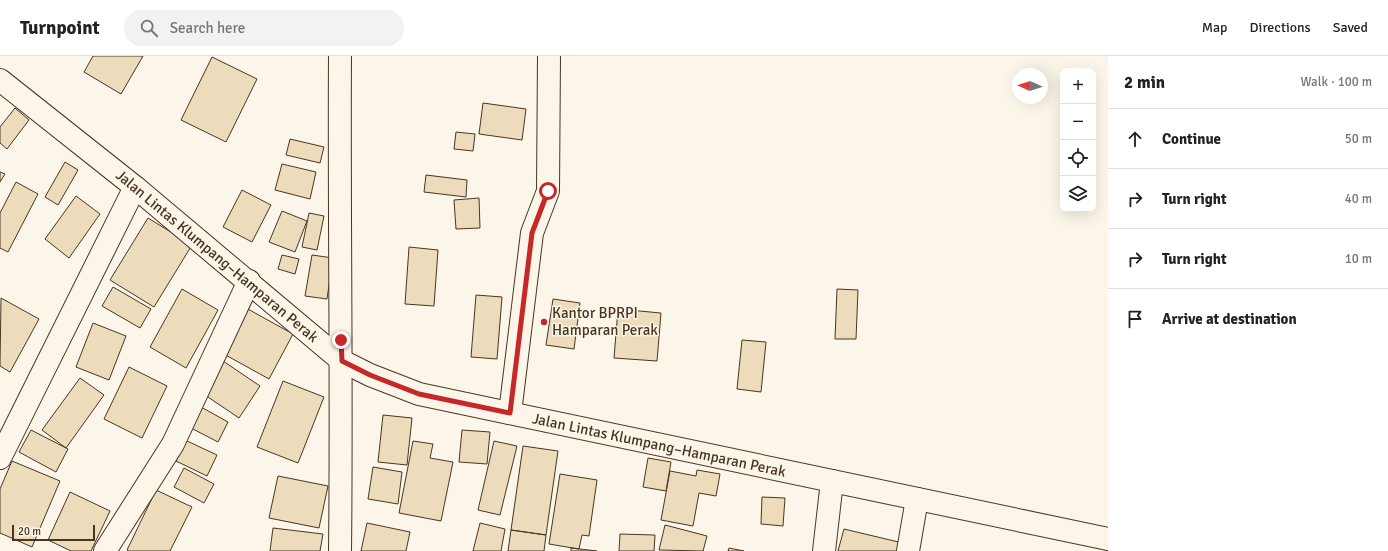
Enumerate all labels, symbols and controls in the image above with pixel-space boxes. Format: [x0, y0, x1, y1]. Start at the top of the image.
search box [124, 10, 404, 46]
text: Turnpoint [20, 16, 100, 40]
icon: search [138, 17, 160, 39]
text: Search here [170, 19, 245, 37]
text: Map [1202, 19, 1228, 36]
text: Directions [1250, 19, 1311, 36]
text: Saved [1333, 19, 1368, 36]
north arrow [1012, 68, 1048, 104]
map controls [1060, 68, 1096, 212]
button: + [1060, 68, 1096, 104]
text: 2 min [1124, 72, 1165, 93]
text: Walk · 100 m [1301, 74, 1372, 90]
button: − [1060, 104, 1096, 140]
icon: ahead [1124, 128, 1146, 150]
text: Continue [1162, 130, 1221, 148]
text: 50 m [1345, 131, 1372, 147]
button: locate [1060, 140, 1096, 176]
street label: Jalan Lintas Klumpang–Hamparan Perak [112, 166, 322, 346]
button: layers [1060, 176, 1096, 212]
route start [539, 182, 557, 200]
icon: right [1124, 188, 1146, 210]
text: Turn right [1162, 190, 1227, 208]
text: 40 m [1345, 191, 1372, 207]
icon: right [1124, 248, 1146, 270]
text: Turn right [1162, 250, 1227, 268]
text: 10 m [1345, 251, 1372, 267]
place label: Kantor BPRPI Hamparan Perak [552, 304, 658, 339]
icon: arrive [1124, 308, 1146, 330]
text: Arrive at destination [1162, 310, 1297, 328]
marker: Kantor BPRPI Hamparan Perak [539, 317, 549, 327]
route end [332, 331, 350, 349]
street label: Jalan Lintas Klumpang–Hamparan Perak [531, 409, 788, 481]
scale bar [12, 523, 95, 542]
text: 20 m [18, 525, 41, 538]

